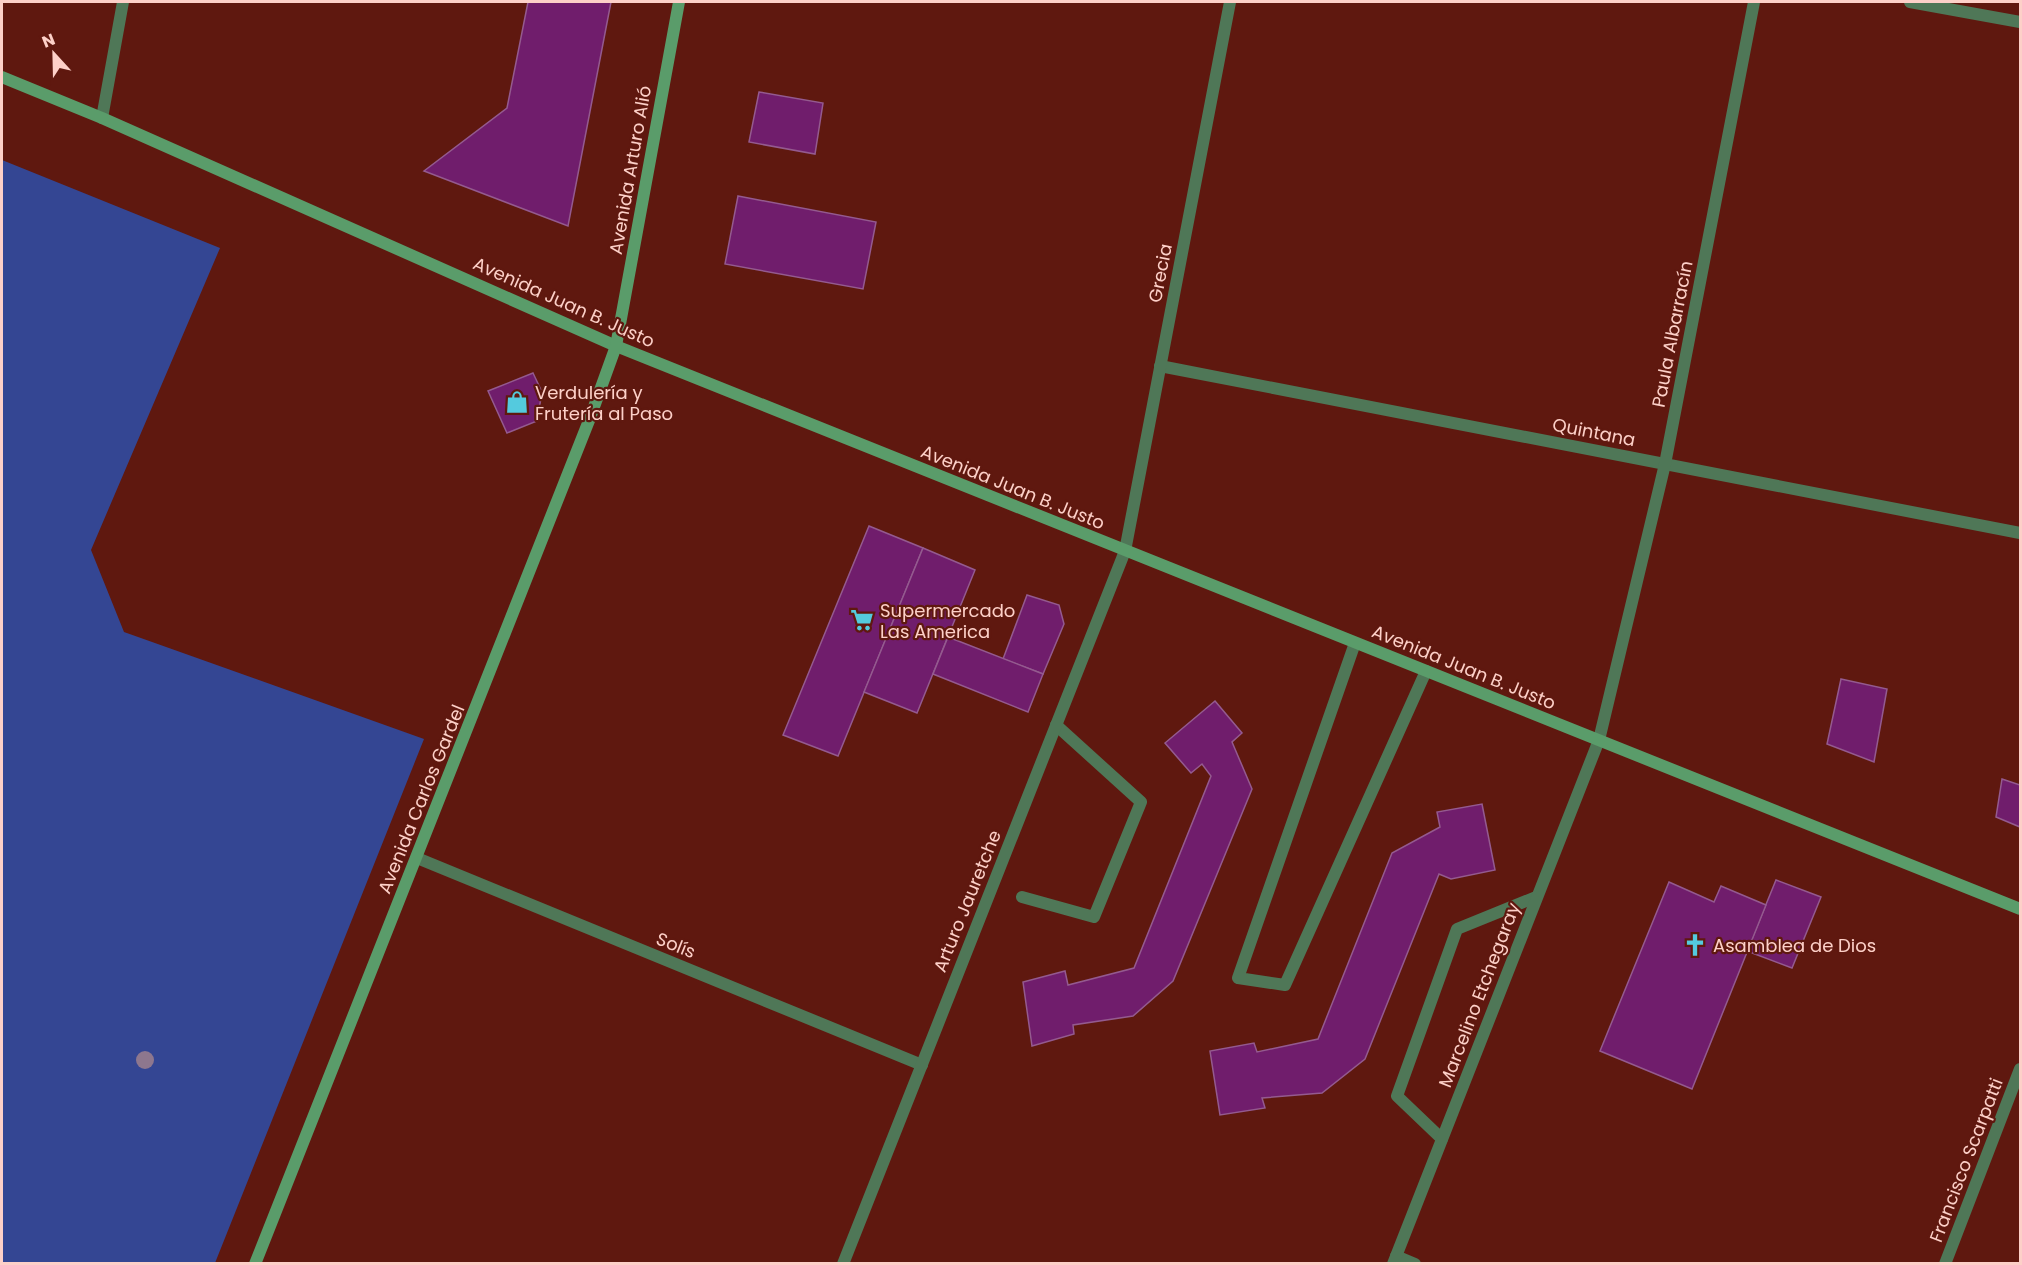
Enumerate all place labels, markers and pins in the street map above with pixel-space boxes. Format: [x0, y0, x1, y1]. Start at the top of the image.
place label: Verdulería y Frutería al Paso [535, 380, 673, 426]
shop icon: Verdulería y Frutería al Paso [504, 389, 530, 415]
place label: Supermercado Las America [880, 598, 1015, 644]
supermarket icon: Supermercado Las America [849, 607, 875, 633]
church icon: Asamblea de Dios [1682, 932, 1708, 958]
place label: Asamblea de Dios [1713, 933, 1876, 958]

